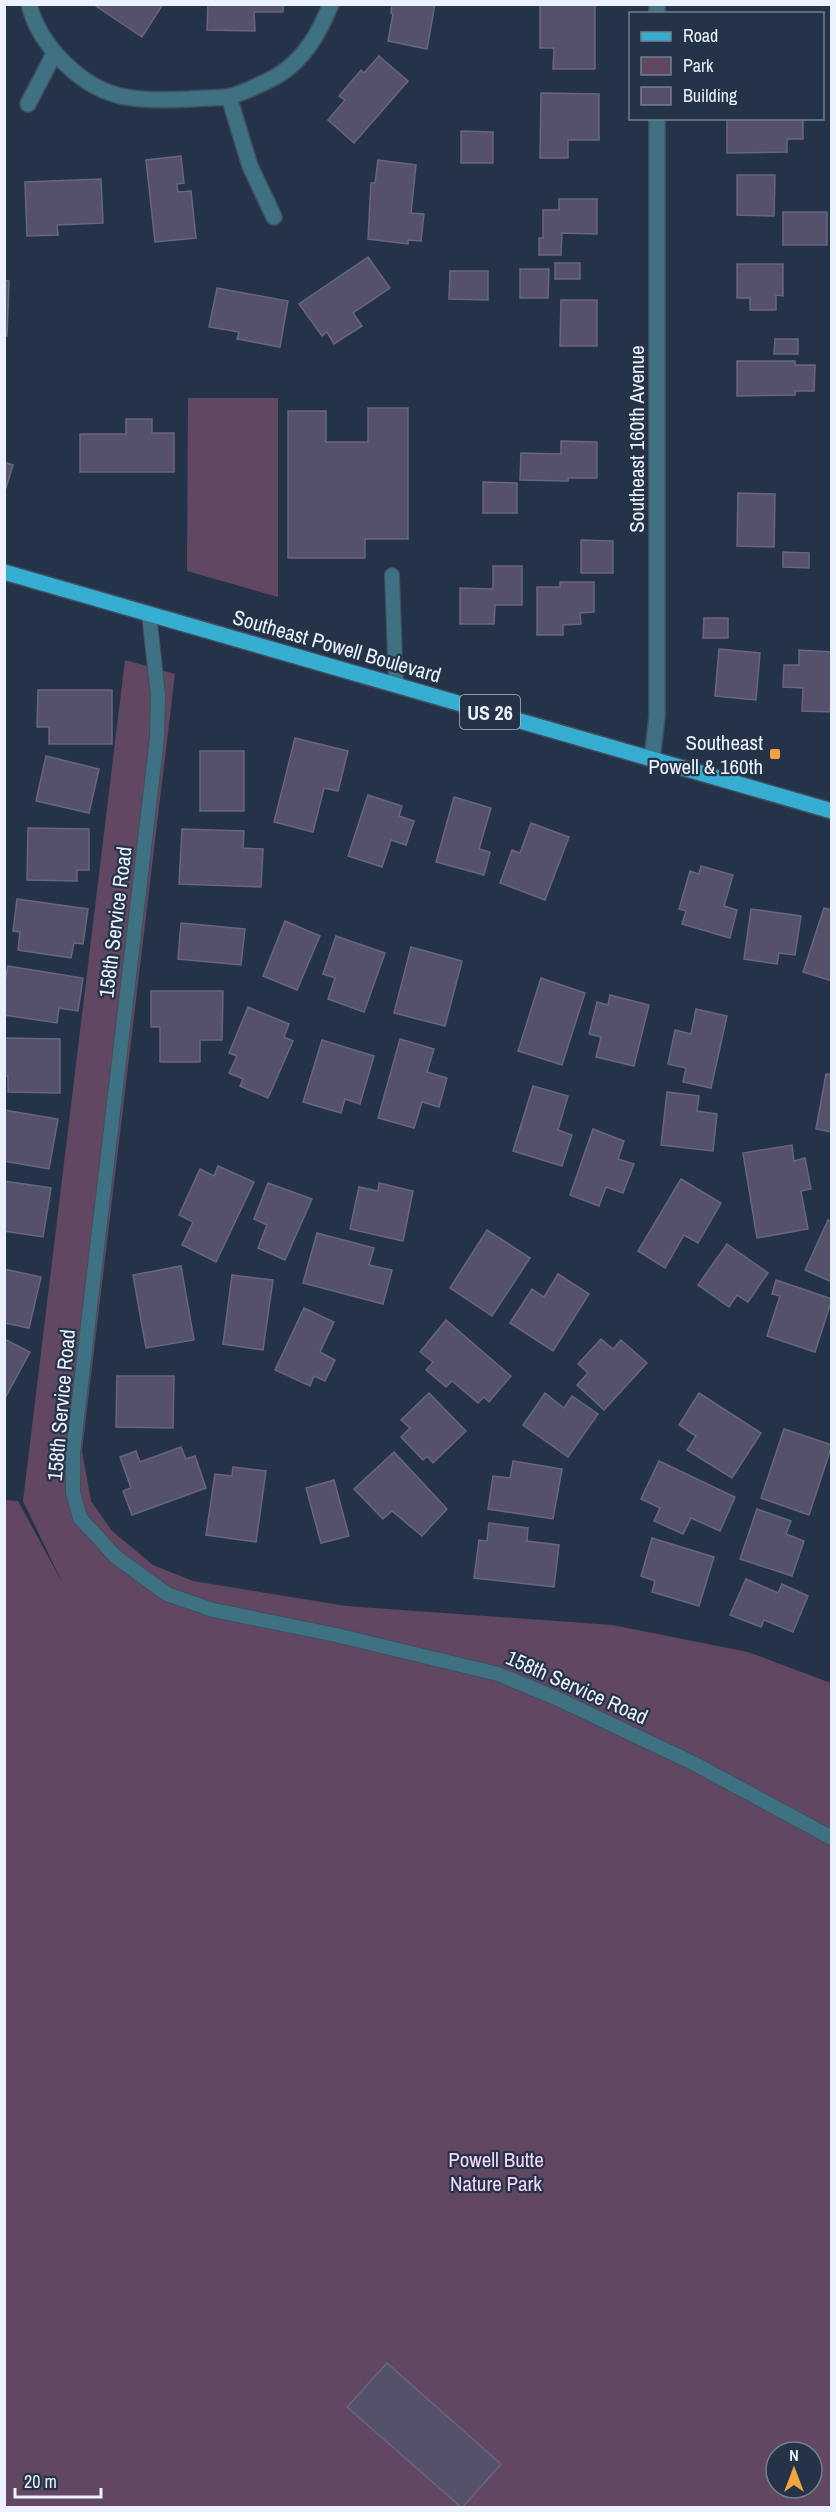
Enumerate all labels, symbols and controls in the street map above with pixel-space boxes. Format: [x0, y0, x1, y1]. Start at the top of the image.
legend [629, 12, 824, 120]
text: Road [683, 23, 718, 48]
text: Park [683, 53, 714, 78]
text: Building [683, 83, 738, 108]
street label: Southeast 160th Avenue [622, 345, 651, 533]
street label: Southeast Powell Boulevard [229, 602, 445, 690]
road number: US 26 [460, 695, 520, 729]
place label: Southeast Powell & 160th [648, 728, 763, 781]
marker: Southeast Powell & 160th [768, 747, 782, 761]
street label: 158th Service Road [91, 845, 139, 999]
street label: 158th Service Road [40, 1328, 82, 1482]
street label: 158th Service Road [502, 1643, 652, 1731]
park label: Powell Butte Nature Park [448, 2145, 544, 2198]
north arrow [764, 2440, 824, 2500]
text: N [789, 2444, 799, 2466]
scale bar [15, 2461, 100, 2499]
text: 20 m [24, 2469, 57, 2494]

